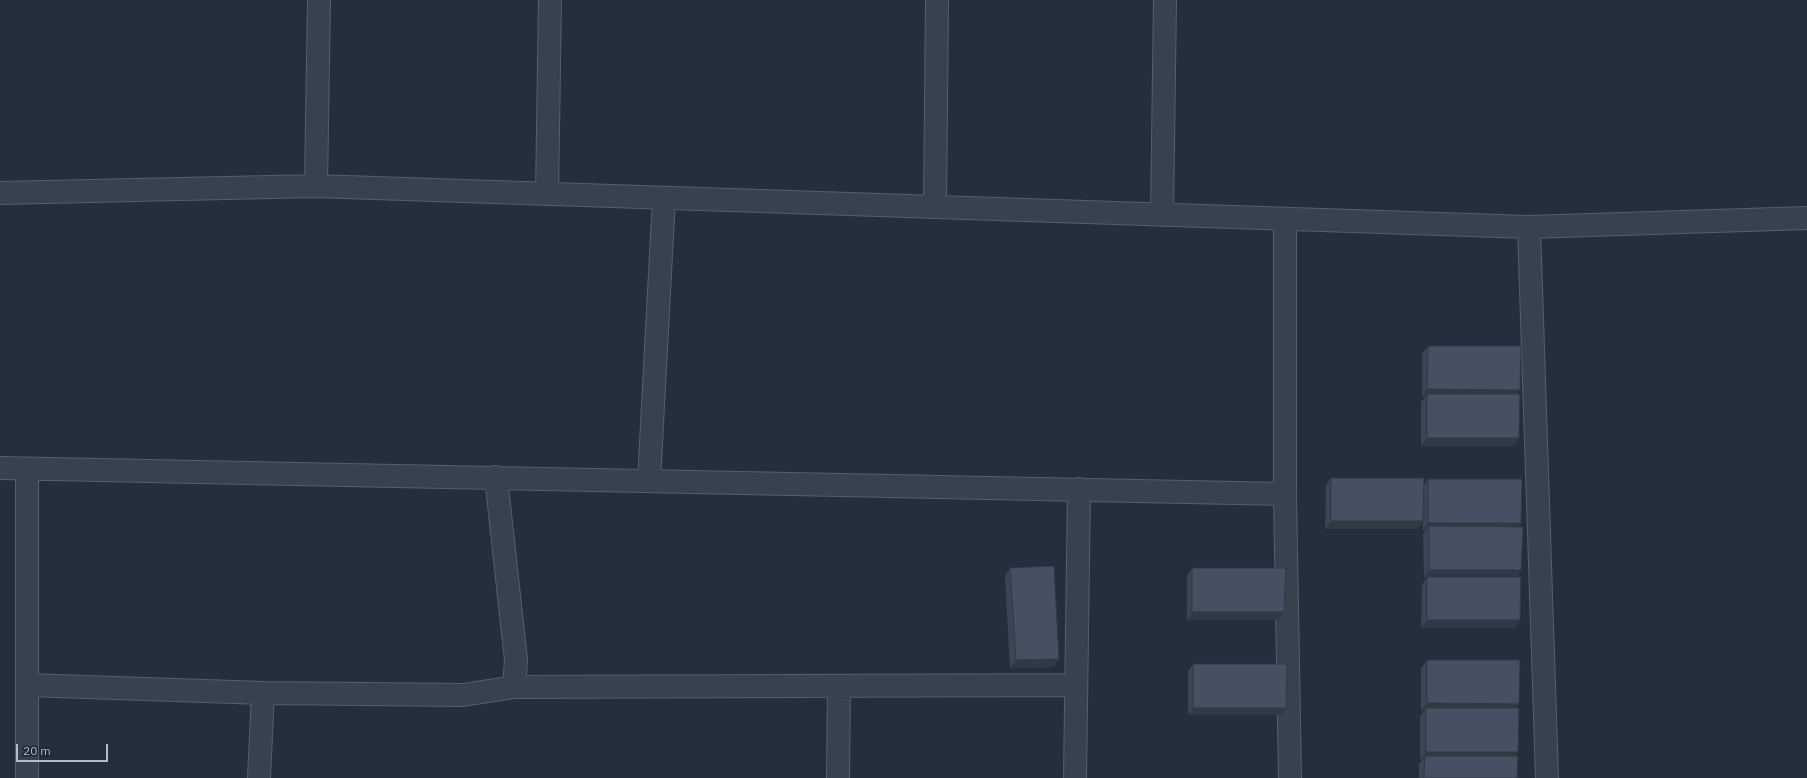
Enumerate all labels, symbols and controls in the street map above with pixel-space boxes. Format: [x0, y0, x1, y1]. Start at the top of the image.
scale bar [18, 736, 110, 762]
text: 20 m [23, 743, 51, 758]

